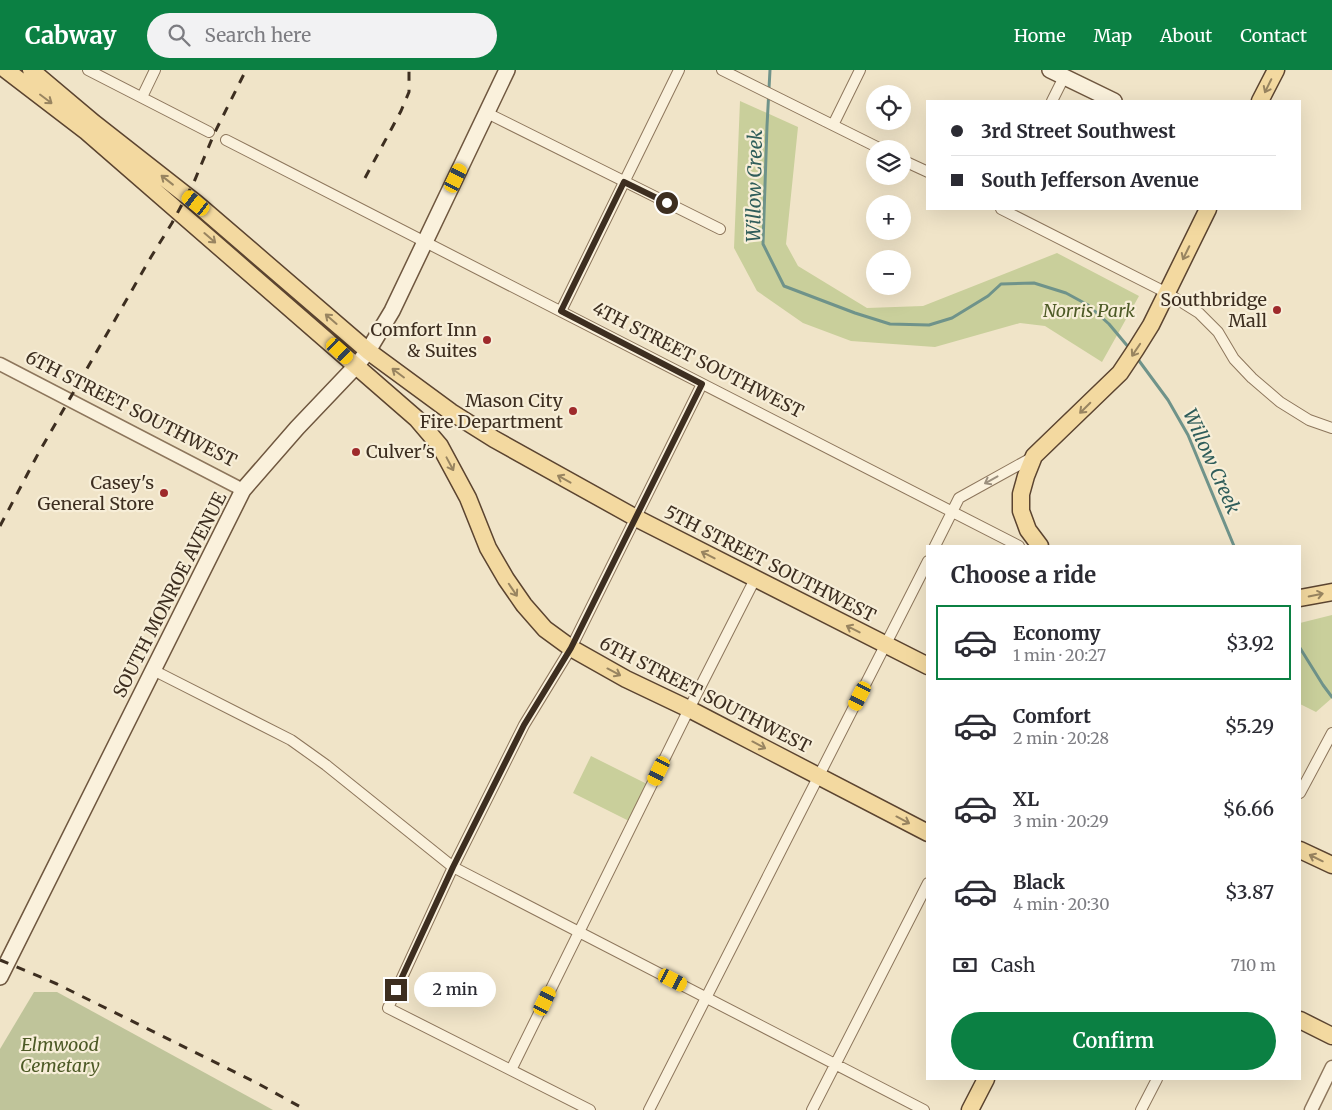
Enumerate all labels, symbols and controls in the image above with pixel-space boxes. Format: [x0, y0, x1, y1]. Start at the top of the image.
search box [147, 13, 497, 58]
text: Cabway [25, 20, 117, 51]
icon: search [165, 21, 193, 49]
text: Search here [205, 23, 311, 47]
text: Home [1014, 24, 1066, 47]
text: Map [1094, 24, 1132, 47]
text: About [1160, 24, 1212, 47]
text: Contact [1240, 24, 1307, 47]
one-way arrow [1263, 78, 1273, 93]
map controls [866, 85, 911, 295]
button: locate [866, 85, 911, 130]
one-way arrow [39, 93, 52, 104]
text: 3rd Street Southwest [981, 119, 1176, 143]
water label: Willow Creek [741, 129, 767, 242]
button: layers [866, 140, 911, 185]
car [442, 161, 469, 195]
text: South Jefferson Avenue [981, 168, 1199, 192]
one-way arrow [160, 175, 173, 186]
car [179, 188, 212, 218]
route start [656, 192, 678, 214]
button: + [866, 195, 911, 240]
one-way arrow [203, 232, 216, 243]
one-way arrow [1181, 245, 1191, 260]
button: − [866, 250, 911, 295]
place label: Southbridge Mall [1160, 288, 1267, 332]
street label: 4TH STREET SOUTHWEST [589, 296, 808, 423]
park label: Norris Park [1043, 299, 1135, 322]
marker: Southbridge Mall [1271, 304, 1283, 316]
one-way arrow [324, 313, 337, 325]
place label: Comfort Inn & Suites [371, 318, 477, 362]
marker: Comfort Inn & Suites [481, 334, 493, 346]
car [323, 335, 356, 367]
one-way arrow [1131, 342, 1141, 356]
street label: 6TH STREET SOUTHWEST [22, 345, 241, 472]
one-way arrow [392, 367, 405, 378]
place label: Mason City Fire Department [420, 389, 564, 433]
one-way arrow [1079, 401, 1091, 414]
marker: Mason City Fire Department [567, 405, 579, 417]
water label: Willow Creek [1178, 405, 1246, 518]
place label: Culver's [366, 440, 435, 463]
marker: Culver's [350, 446, 362, 458]
one-way arrow [446, 456, 455, 471]
place label: Casey's General Store [38, 471, 154, 515]
one-way arrow [558, 473, 572, 483]
one-way arrow [984, 475, 999, 485]
marker: Casey's General Store [158, 487, 170, 499]
street label: SOUTH MONROE AVENUE [108, 488, 232, 701]
street label: 5TH STREET SOUTHWEST [661, 500, 880, 627]
one-way arrow [701, 550, 716, 559]
text: Choose a ride [951, 561, 1096, 589]
one-way arrow [508, 583, 518, 597]
one-way arrow [1308, 590, 1324, 599]
icon: car [953, 620, 998, 665]
text: Economy [1013, 621, 1101, 645]
one-way arrow [845, 624, 860, 634]
street label: 6TH STREET SOUTHWEST [596, 631, 815, 758]
text: $3.92 [1226, 631, 1274, 655]
text: 1 min · 20:27 [1013, 645, 1106, 665]
one-way arrow [606, 667, 621, 677]
car [846, 679, 873, 713]
icon: car [953, 703, 998, 748]
text: Comfort [1013, 704, 1091, 728]
text: $5.29 [1225, 714, 1274, 738]
text: 2 min · 20:28 [1013, 728, 1109, 748]
one-way arrow [751, 740, 766, 750]
car [645, 754, 672, 788]
icon: car [953, 786, 998, 831]
text: XL [1013, 787, 1039, 811]
text: $6.66 [1223, 797, 1274, 821]
text: 3 min · 20:29 [1013, 811, 1109, 831]
one-way arrow [895, 816, 910, 825]
one-way arrow [1309, 853, 1324, 862]
icon: car [953, 869, 998, 914]
text: Black [1013, 870, 1065, 894]
text: $3.87 [1225, 880, 1274, 904]
text: 4 min · 20:30 [1013, 894, 1110, 914]
icon: cash [951, 951, 979, 979]
text: Cash [991, 953, 1035, 977]
text: 710 m [1231, 955, 1276, 975]
car [656, 967, 689, 993]
callout: 2 min [414, 972, 496, 1008]
route end [385, 979, 407, 1001]
text: 2 min [432, 979, 478, 999]
car [531, 984, 558, 1018]
button: Confirm [951, 1012, 1276, 1070]
park label: Elmwood Cemetary [20, 1033, 100, 1077]

